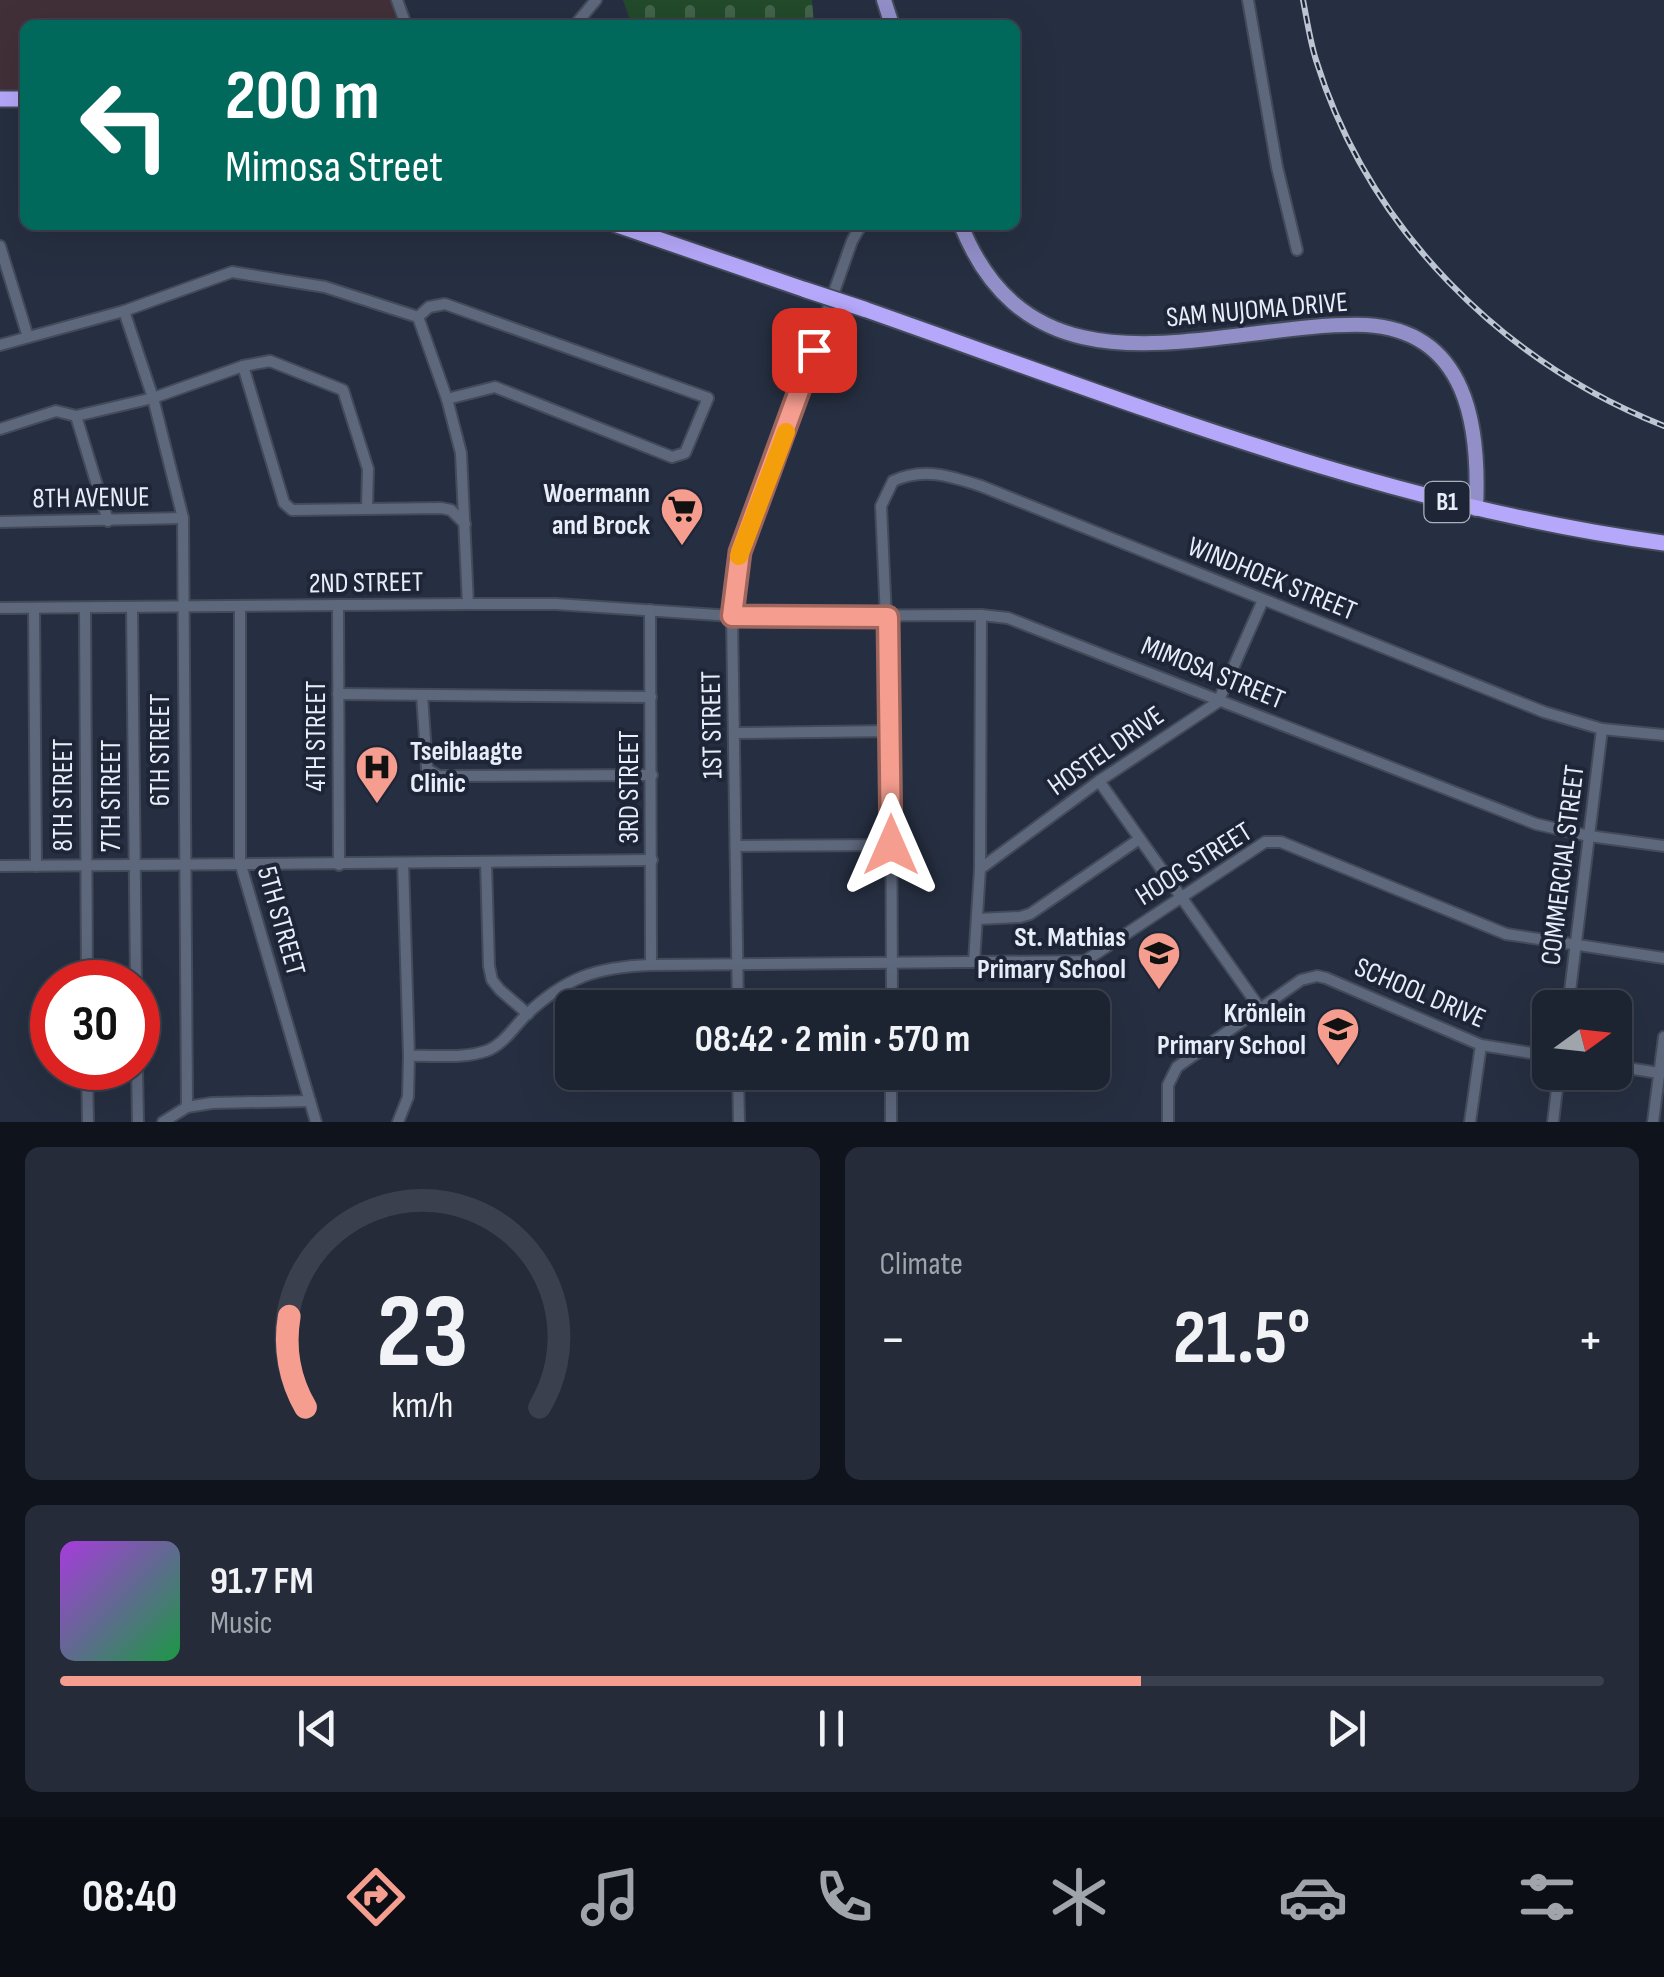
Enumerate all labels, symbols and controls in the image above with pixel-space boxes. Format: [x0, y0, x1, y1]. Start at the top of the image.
text: 200 m [225, 55, 380, 139]
icon: left [60, 60, 190, 190]
text: Mimosa Street [225, 140, 443, 195]
street label: SAM NUJOMA DRIVE [1165, 286, 1349, 334]
pin [772, 308, 857, 393]
icon: arrive [787, 323, 842, 378]
place label: Woermann and Brock [543, 477, 650, 542]
street label: 8TH AVENUE [32, 480, 150, 516]
road number: B1 [1424, 482, 1470, 522]
supermarket icon: Woermann and Brock [659, 486, 705, 547]
street label: WINDHOEK STREET [1183, 530, 1361, 628]
street label: 2ND STREET [308, 566, 424, 600]
street label: MIMOSA STREET [1137, 629, 1289, 717]
street label: 1ST STREET [695, 671, 729, 779]
street label: 4TH STREET [300, 681, 333, 791]
street label: 6TH STREET [144, 694, 177, 806]
street label: HOSTEL DRIVE [1042, 699, 1170, 803]
street label: 3RD STREET [613, 730, 646, 844]
place label: Tseiblaagte Clinic [410, 735, 523, 800]
street label: 8TH STREET [47, 739, 80, 851]
street label: 7TH STREET [95, 740, 128, 852]
hospital icon: Tseiblaagte Clinic [354, 744, 400, 805]
street label: COMMERCIAL STREET [1534, 763, 1592, 967]
position arrow [839, 793, 943, 897]
street label: HOOG STREET [1130, 815, 1258, 913]
street label: 5TH STREET [250, 863, 312, 979]
place label: St. Mathias Primary School [977, 921, 1126, 986]
school or university icon: St. Mathias Primary School [1136, 930, 1182, 991]
street label: SCHOOL DRIVE [1350, 951, 1490, 1035]
speed limit sign: 30 [30, 960, 160, 1090]
north arrow [1532, 990, 1632, 1090]
map controls [1532, 990, 1632, 1090]
place label: Krönlein Primary School [1157, 997, 1306, 1062]
school or university icon: Krönlein Primary School [1315, 1006, 1361, 1067]
text: 08:42 · 2 min · 570 m [695, 1017, 970, 1062]
text: Climate [880, 1245, 963, 1284]
text: 23 [376, 1271, 468, 1396]
text: 21.5° [1173, 1294, 1311, 1385]
text: − [880, 1307, 906, 1374]
text: + [1577, 1307, 1604, 1374]
text: km/h [391, 1385, 453, 1428]
text: 91.7 FM [210, 1559, 313, 1604]
text: Music [210, 1604, 273, 1643]
icon: previous [290, 1701, 345, 1756]
icon: pause [804, 1701, 859, 1756]
icon: next [1319, 1701, 1374, 1756]
icon: directions [341, 1862, 411, 1932]
icon: music [575, 1862, 645, 1932]
icon: phone [809, 1862, 879, 1932]
icon: climate [1044, 1862, 1114, 1932]
icon: car [1278, 1862, 1348, 1932]
icon: filters [1512, 1862, 1582, 1932]
text: 08:40 [82, 1870, 177, 1925]

